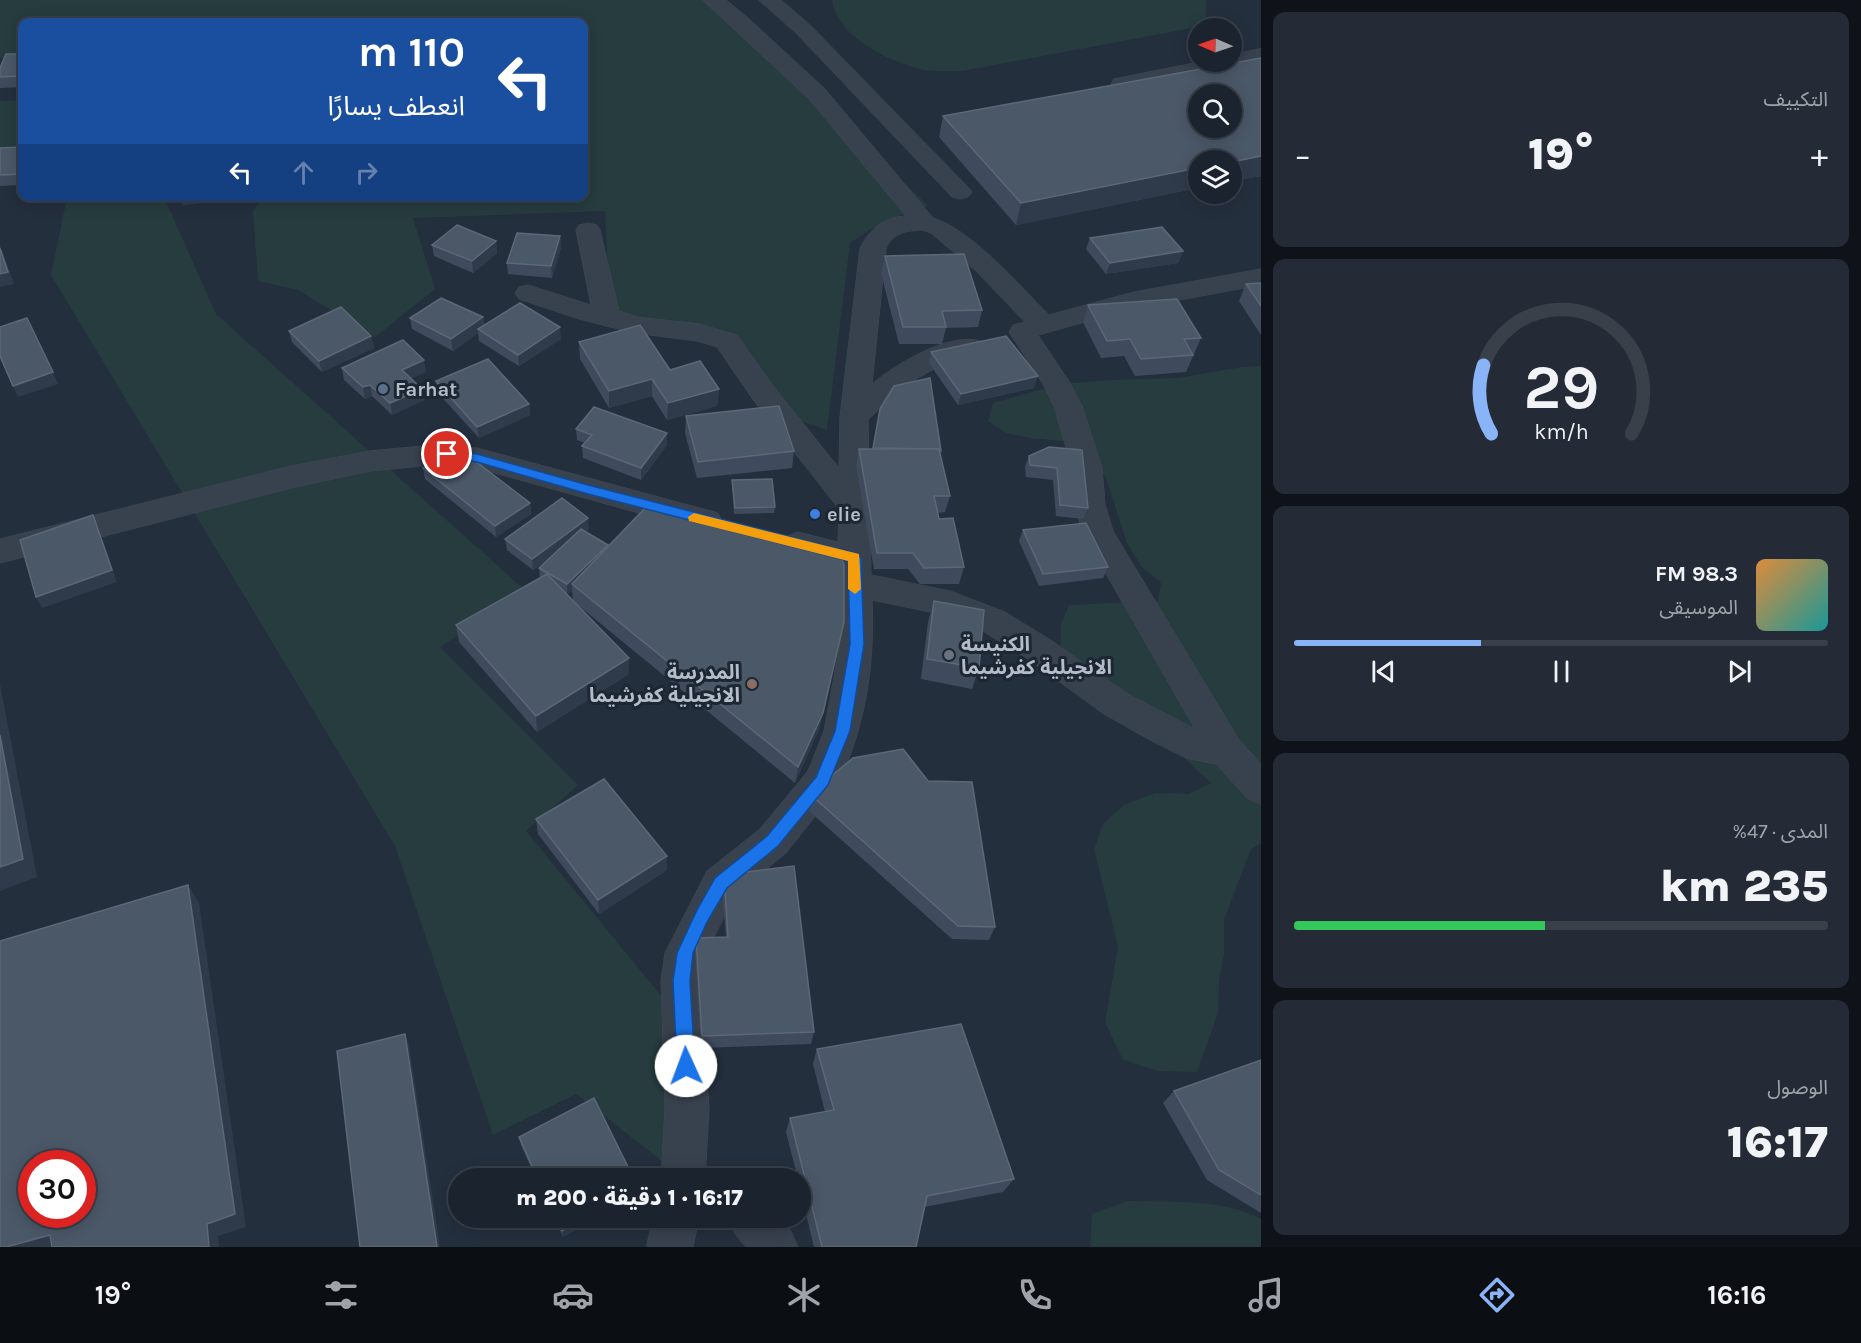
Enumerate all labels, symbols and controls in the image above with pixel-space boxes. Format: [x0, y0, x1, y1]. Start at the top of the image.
north arrow [1188, 18, 1242, 72]
map controls [1188, 18, 1242, 204]
text: 110 m [358, 27, 465, 77]
icon: left [486, 42, 564, 120]
button: search [1188, 84, 1242, 138]
text: التكييف [1764, 88, 1828, 111]
text: انعطف يسارًا [327, 90, 465, 122]
text: 19° [1528, 128, 1594, 180]
text: − [1294, 136, 1311, 174]
text: + [1811, 136, 1828, 174]
button: layers [1188, 150, 1242, 204]
icon: left [224, 156, 257, 189]
icon: ahead [287, 156, 320, 189]
icon: right [350, 156, 383, 189]
text: 29 [1523, 351, 1599, 424]
place label: Farhat [395, 378, 457, 401]
marker: Farhat [376, 382, 390, 396]
text: km/h [1534, 419, 1588, 444]
pin [421, 428, 472, 479]
icon: arrive [430, 437, 463, 470]
place label: elie [827, 503, 861, 526]
marker: elie [808, 507, 822, 521]
text: 98.3 FM [1655, 561, 1738, 587]
text: الموسيقى [1659, 596, 1738, 619]
place label: الكنيسة الانجيلية كفرشيما [961, 633, 1112, 679]
marker: الكنيسة الانجيلية كفرشيما [942, 648, 956, 662]
icon: previous [1367, 655, 1400, 688]
icon: pause [1545, 655, 1578, 688]
icon: next [1723, 655, 1756, 688]
place label: المدرسة الانجيلية كفرشيما [589, 661, 740, 707]
marker: المدرسة الانجيلية كفرشيما [745, 677, 759, 691]
text: المدى · 47% [1732, 820, 1828, 843]
text: 235 km [1660, 860, 1828, 912]
position arrow [654, 1034, 718, 1098]
text: الوصول [1767, 1076, 1828, 1099]
text: 16:17 [1727, 1116, 1828, 1168]
speed limit sign: 30 [18, 1150, 96, 1228]
text: 16:17 · 1 دقيقة · 200 m [516, 1185, 743, 1211]
icon: filters [320, 1274, 362, 1316]
icon: car [552, 1274, 594, 1316]
icon: climate [783, 1274, 825, 1316]
icon: phone [1014, 1274, 1056, 1316]
icon: music [1245, 1274, 1287, 1316]
icon: directions [1476, 1274, 1518, 1316]
text: 19° [95, 1279, 131, 1311]
text: 16:16 [1707, 1279, 1766, 1311]

